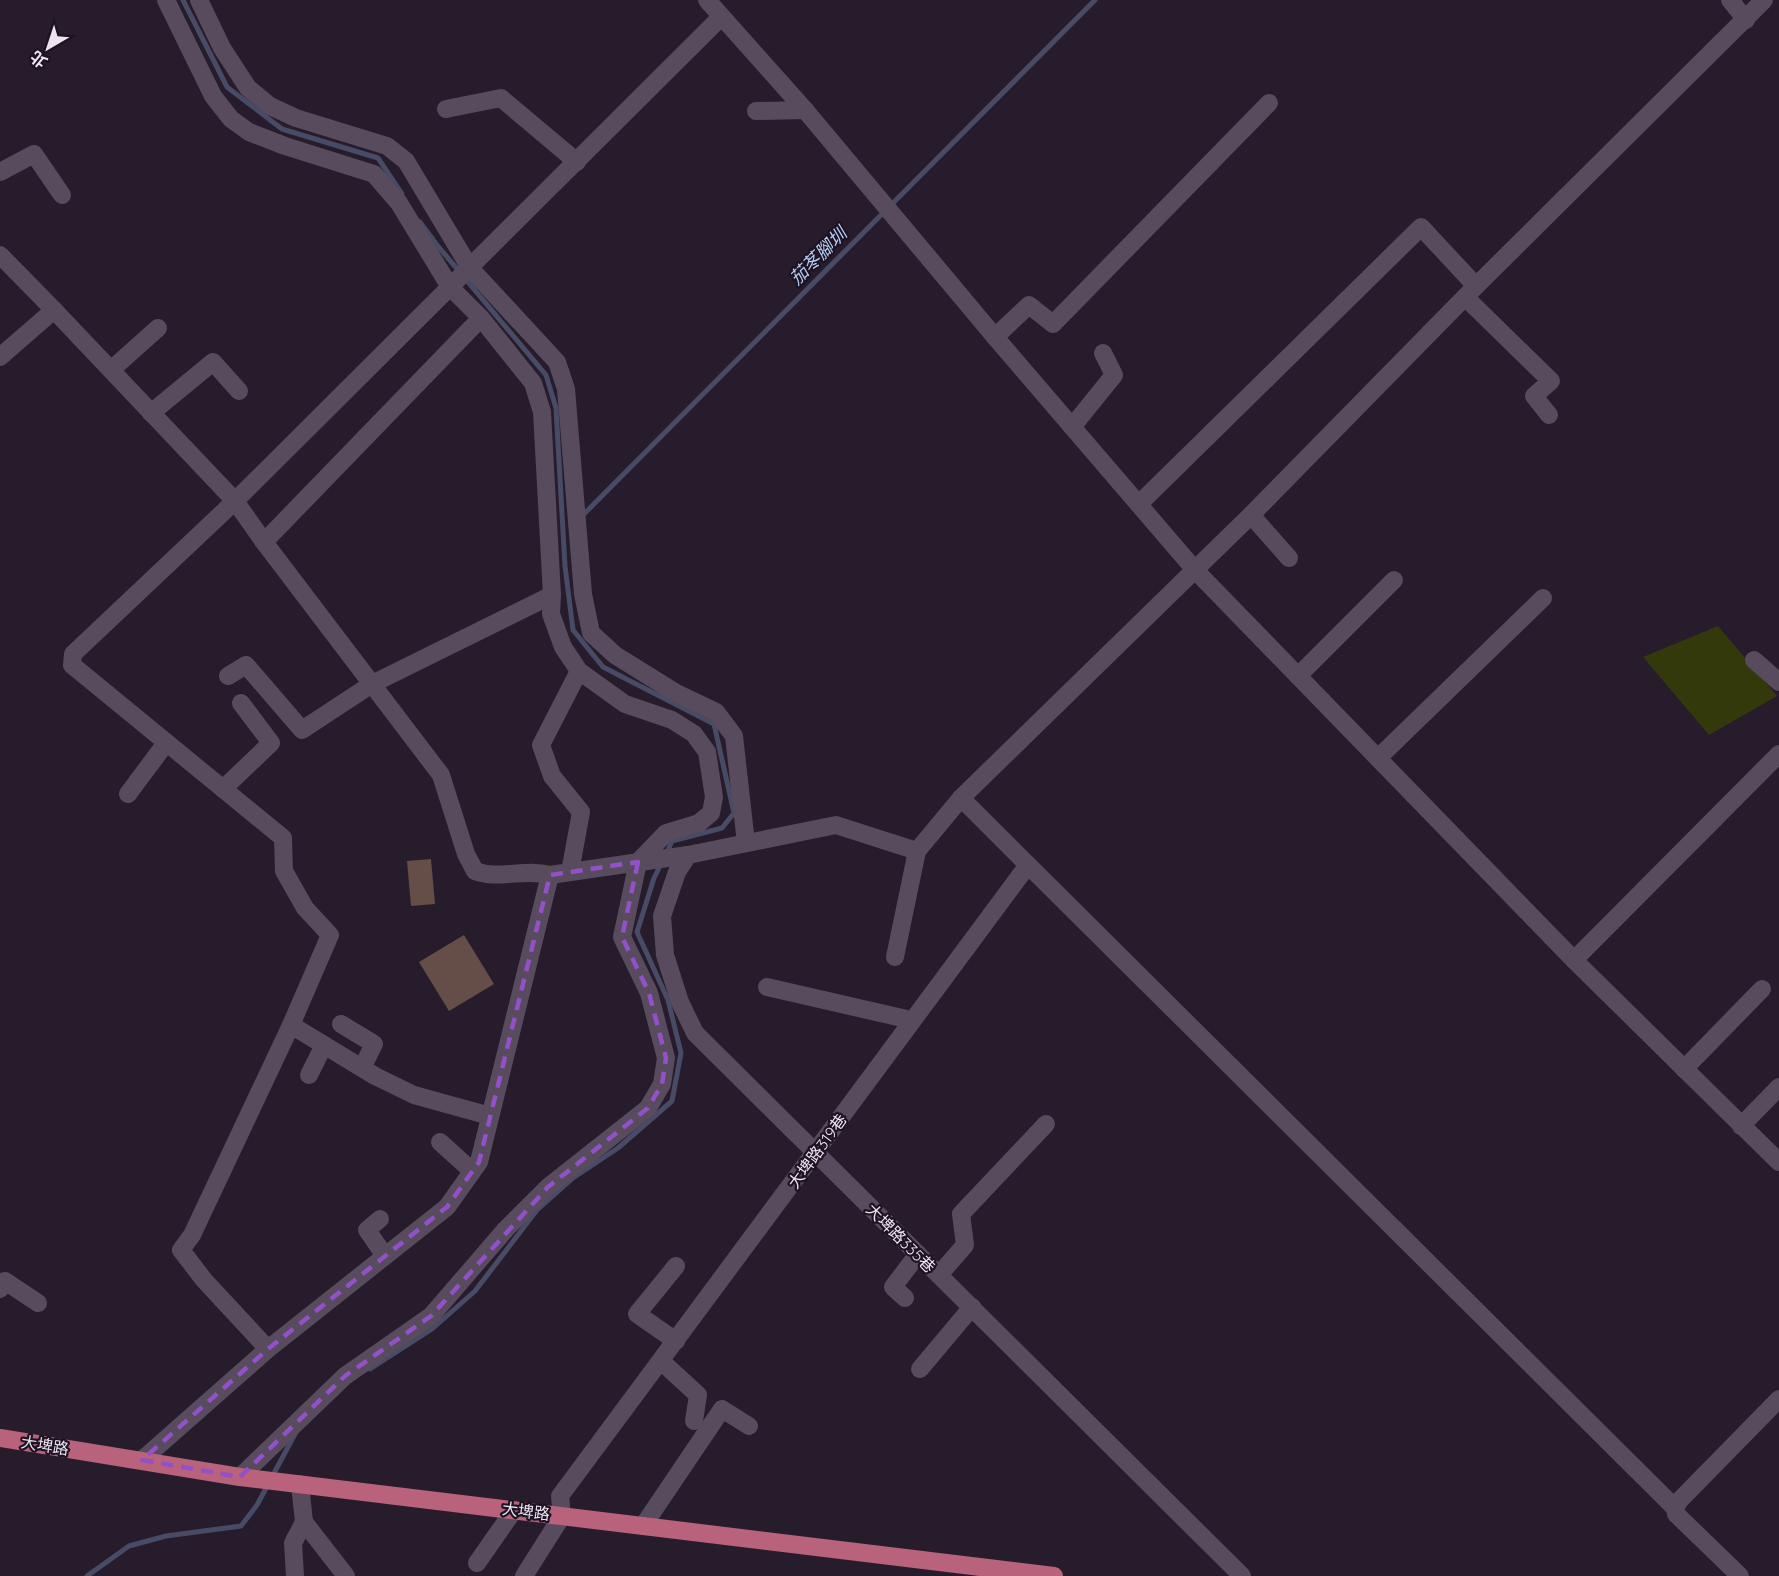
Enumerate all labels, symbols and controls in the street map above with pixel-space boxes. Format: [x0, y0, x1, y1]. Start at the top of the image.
north arrow [18, 18, 78, 78]
text: 北 [26, 47, 51, 72]
water label: 茄苳腳圳 [784, 220, 854, 290]
street label: 大埤路319巷 [783, 1110, 851, 1192]
street label: 大埤路335巷 [862, 1199, 940, 1277]
street label: 大埤路 [20, 1431, 70, 1459]
street label: 大埤路 [501, 1498, 551, 1524]

